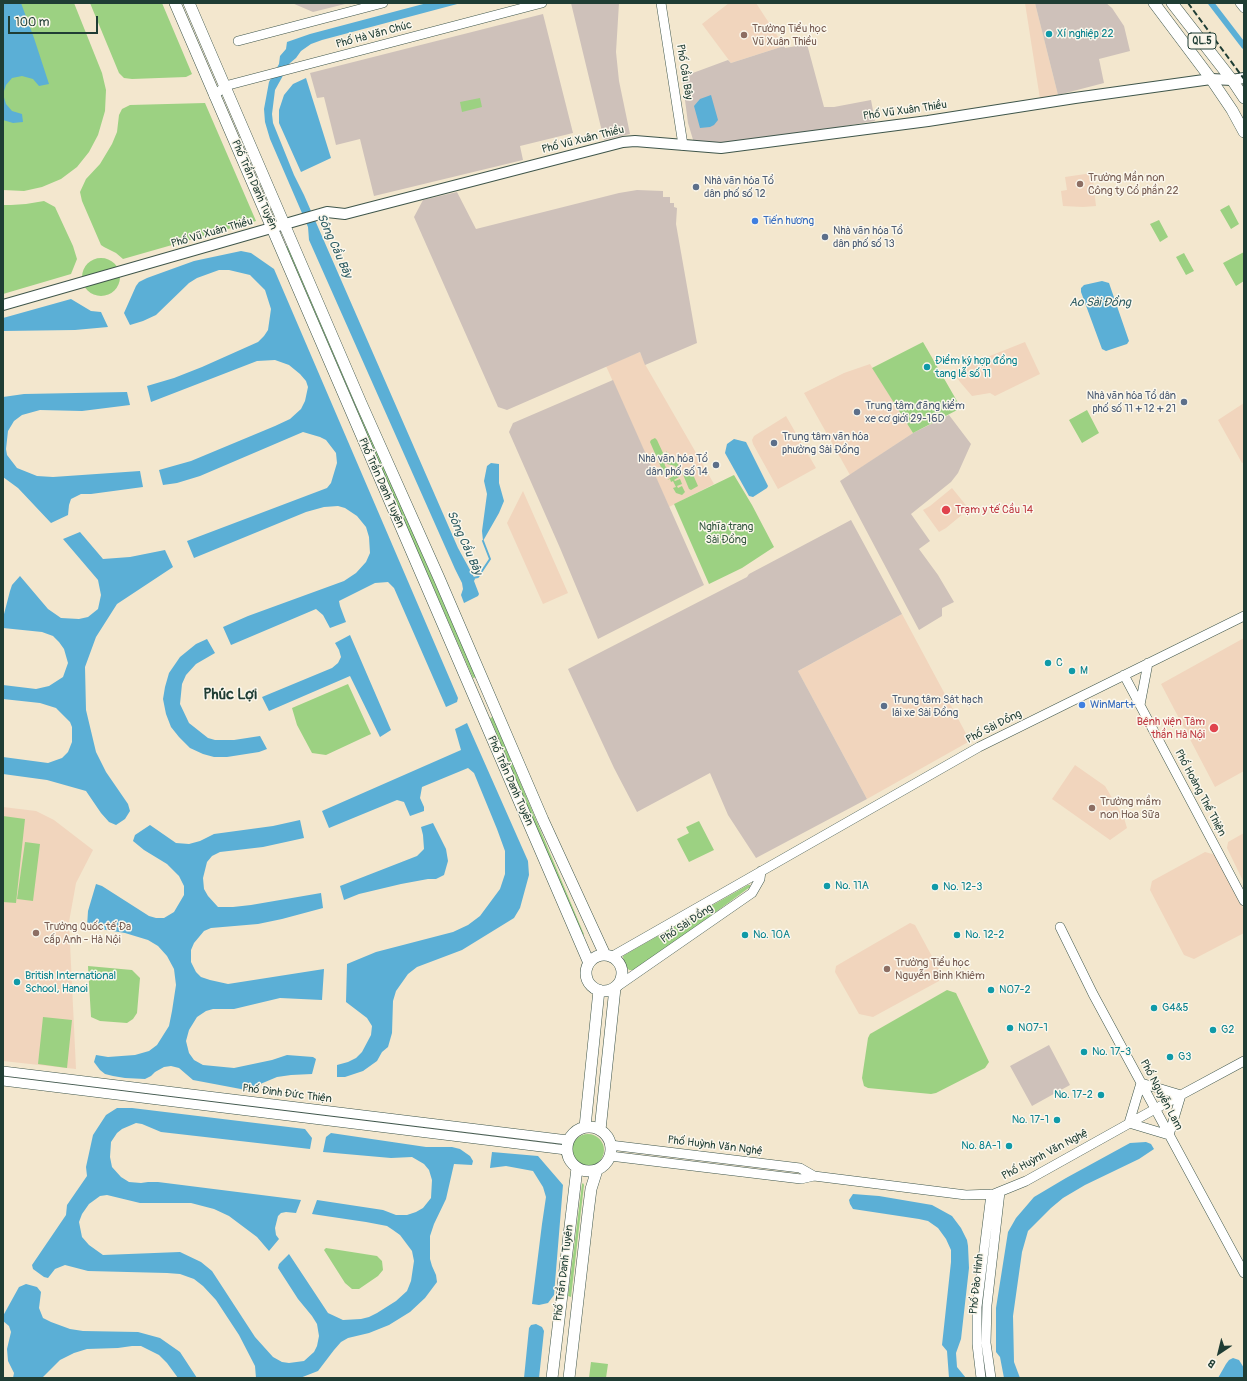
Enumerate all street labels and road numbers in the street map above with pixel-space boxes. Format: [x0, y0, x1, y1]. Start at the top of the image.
street label: Phố Hà Văn Chúc [335, 19, 413, 51]
road number: QL.5 [1188, 33, 1216, 49]
street label: Phố Cầu Bây [673, 43, 695, 101]
street label: Phố Vũ Xuân Thiều [862, 99, 948, 123]
street label: Phố Vũ Xuân Thiều [540, 123, 626, 157]
street label: Phố Trần Danh Tuyên [228, 138, 280, 232]
street label: Phố Vũ Xuân Thiều [170, 215, 254, 251]
street label: Phố Trần Danh Tuyên [355, 436, 407, 530]
street label: Phố Sài Đồng [964, 707, 1024, 747]
street label: Phố Trần Danh Tuyên [484, 734, 536, 828]
street label: Phố Hoàng Thế Thiện [1172, 747, 1228, 839]
street label: Phố Sài Đồng [658, 902, 716, 946]
street label: Phố Nguyễn Lam [1137, 1057, 1185, 1133]
street label: Phố Đinh Đức Thiện [241, 1082, 333, 1106]
street label: Phố Huỳnh Văn Nghệ [1000, 1127, 1090, 1183]
street label: Phố Huỳnh Văn Nghệ [667, 1134, 763, 1158]
street label: Phố Trần Danh Tuyên [552, 1224, 576, 1322]
street label: Phố Đào Hinh [967, 1253, 987, 1315]

